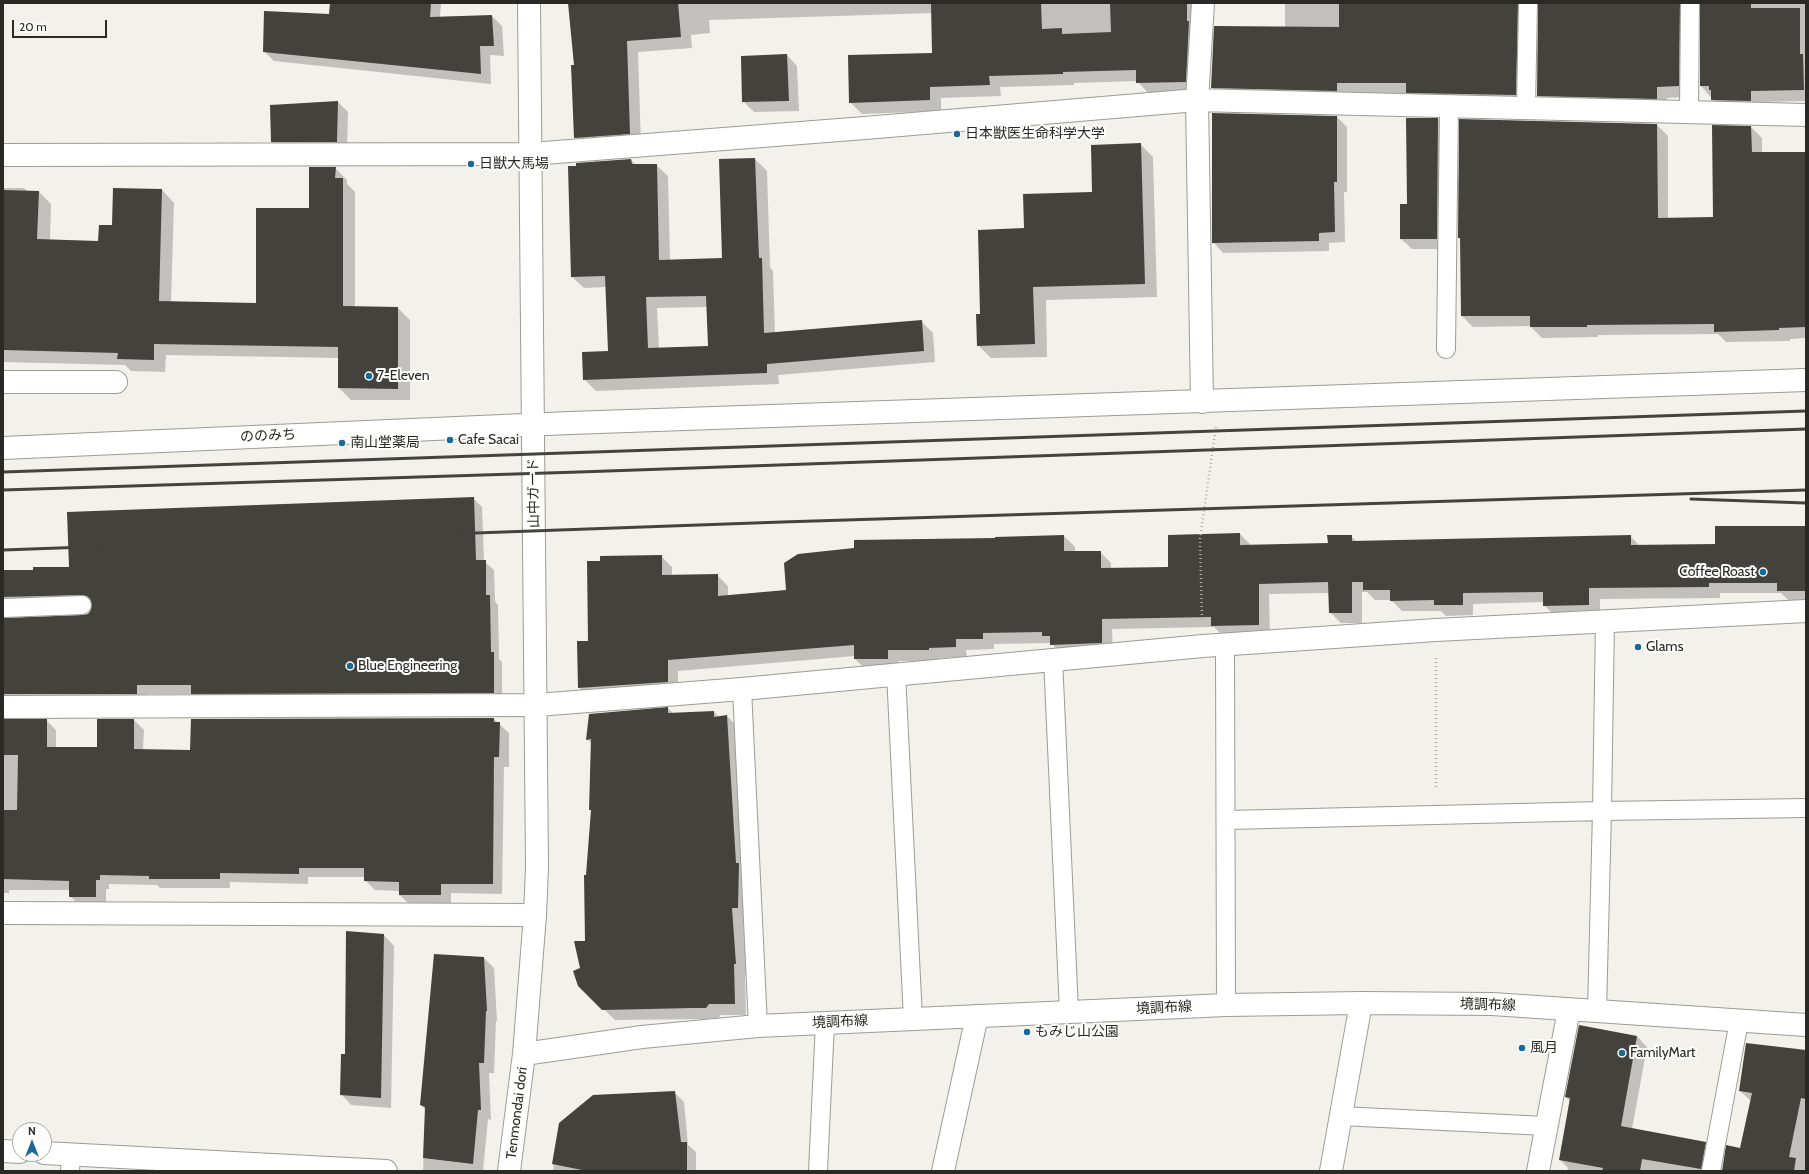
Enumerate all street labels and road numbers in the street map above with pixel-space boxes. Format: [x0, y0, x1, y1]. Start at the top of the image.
street label: ののみち [240, 426, 296, 446]
street label: 山中ガード [525, 458, 543, 528]
street label: 境調布線 [1460, 996, 1516, 1014]
street label: 境調布線 [1136, 998, 1192, 1018]
street label: 境調布線 [812, 1012, 868, 1032]
street label: Tenmondai dori [503, 1066, 531, 1160]

